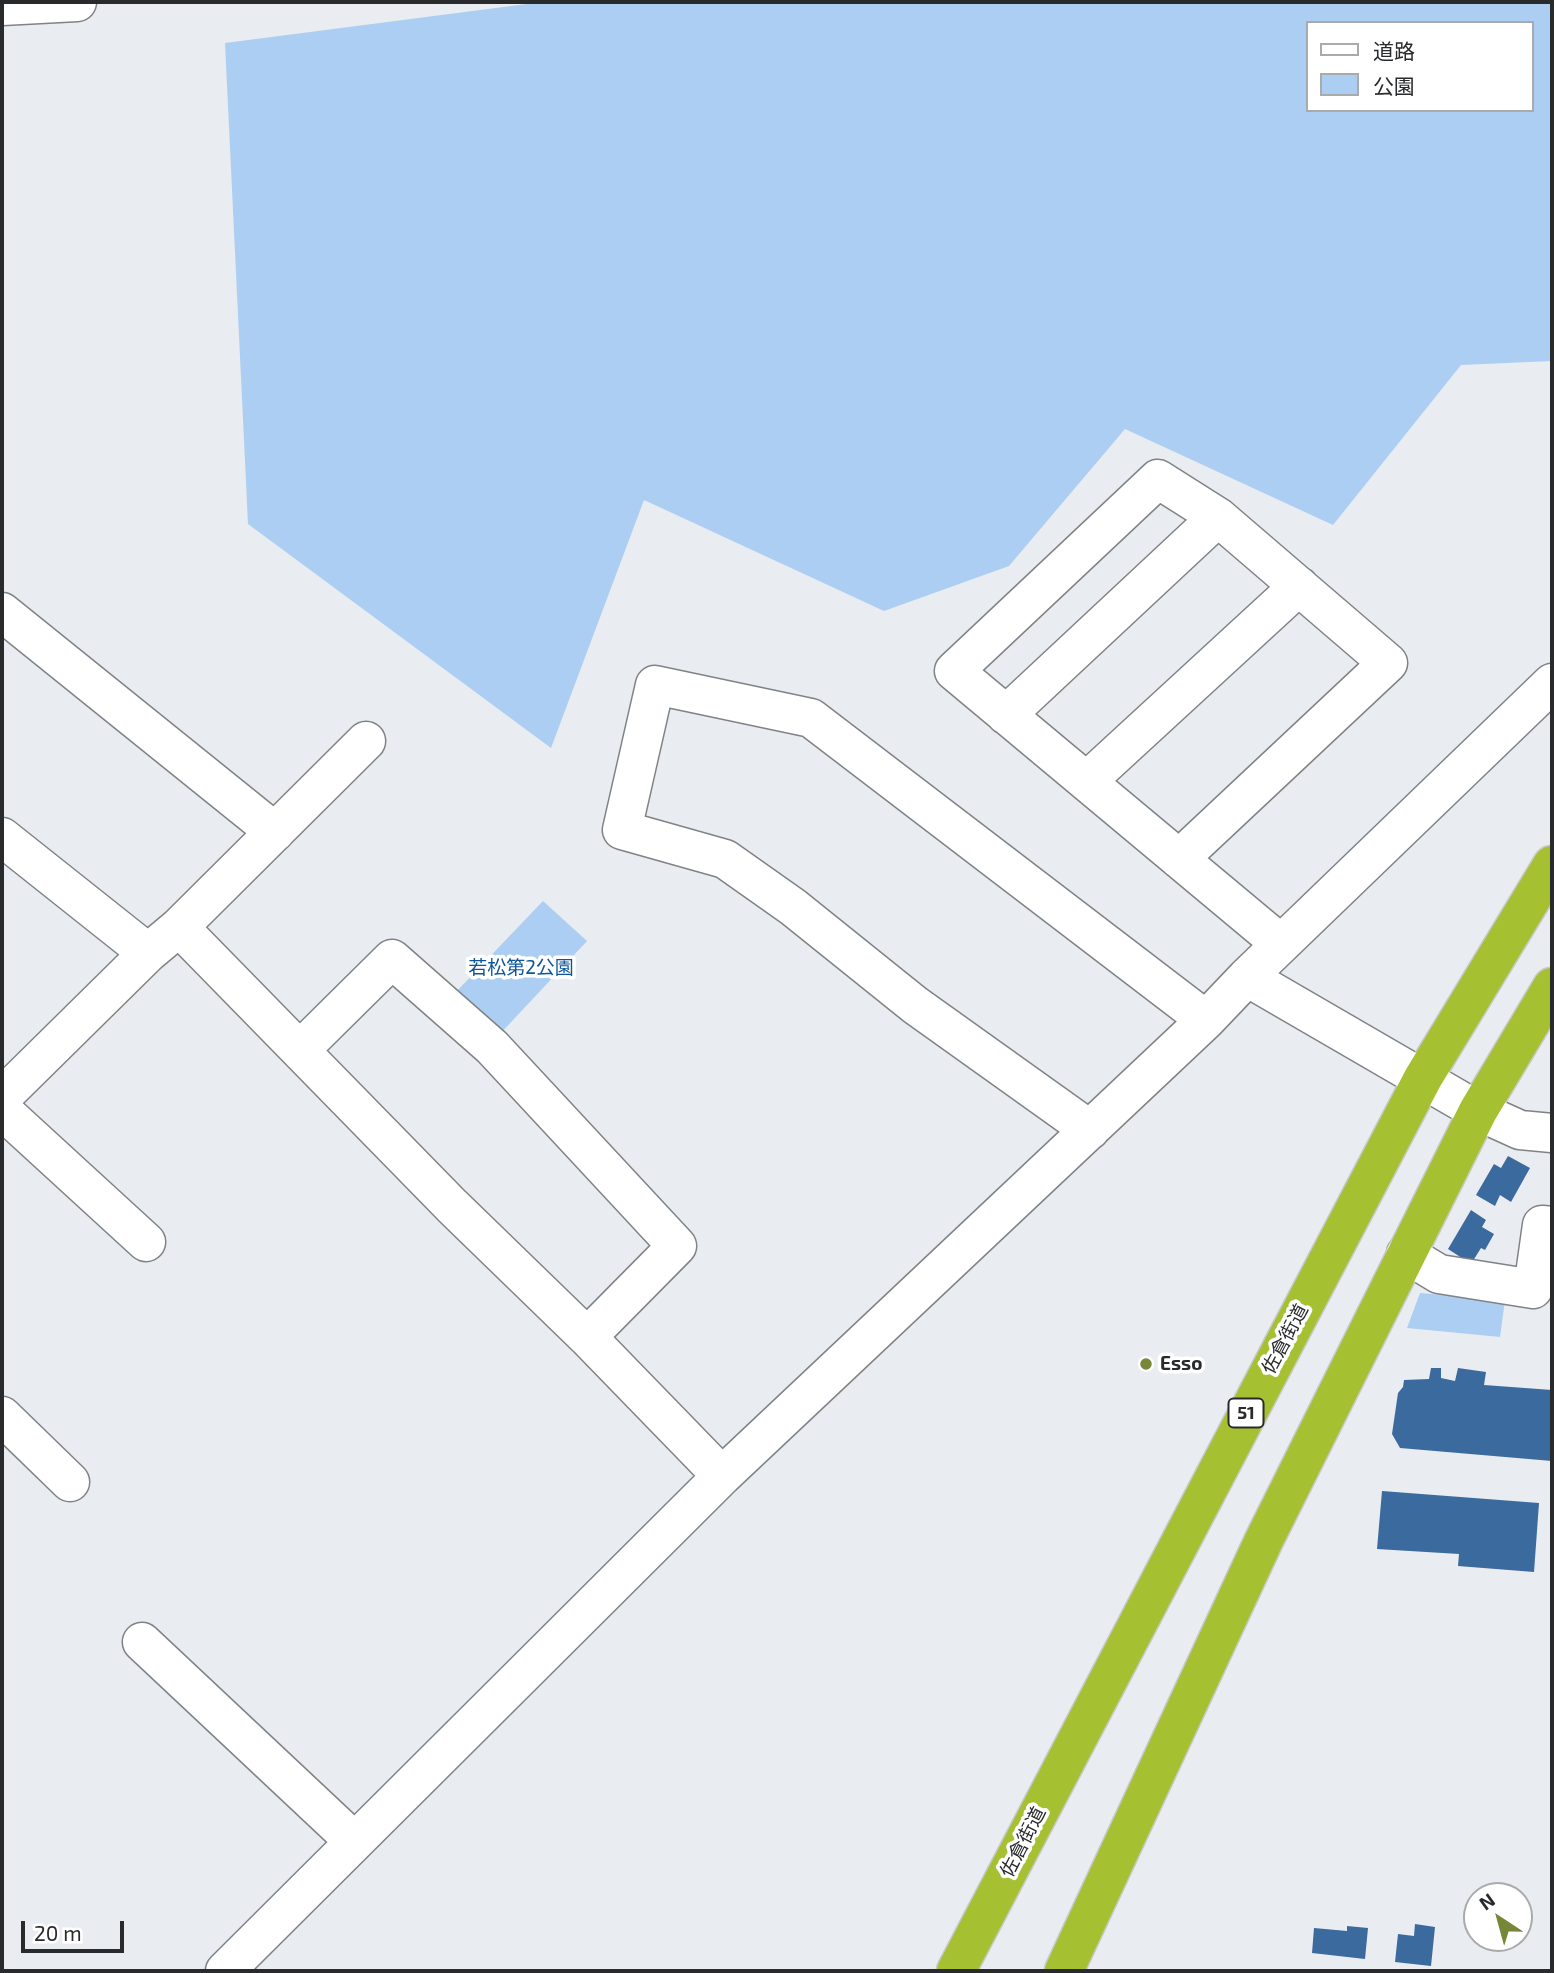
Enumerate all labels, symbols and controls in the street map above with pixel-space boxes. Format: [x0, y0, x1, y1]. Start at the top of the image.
legend [1306, 21, 1533, 112]
text: 道路 [1373, 38, 1415, 63]
text: 公園 [1373, 73, 1415, 98]
park label: 若松第2公園 [468, 957, 574, 979]
street label: 佐倉街道 [1257, 1300, 1313, 1378]
place label: Esso [1160, 1353, 1202, 1375]
marker: Esso [1138, 1356, 1154, 1372]
road number: 51 [1228, 1398, 1264, 1428]
street label: 佐倉街道 [996, 1803, 1050, 1881]
north arrow [1463, 1882, 1533, 1952]
text: N [1474, 1888, 1499, 1915]
scale bar [24, 1906, 128, 1950]
text: 20 m [34, 1920, 82, 1945]

